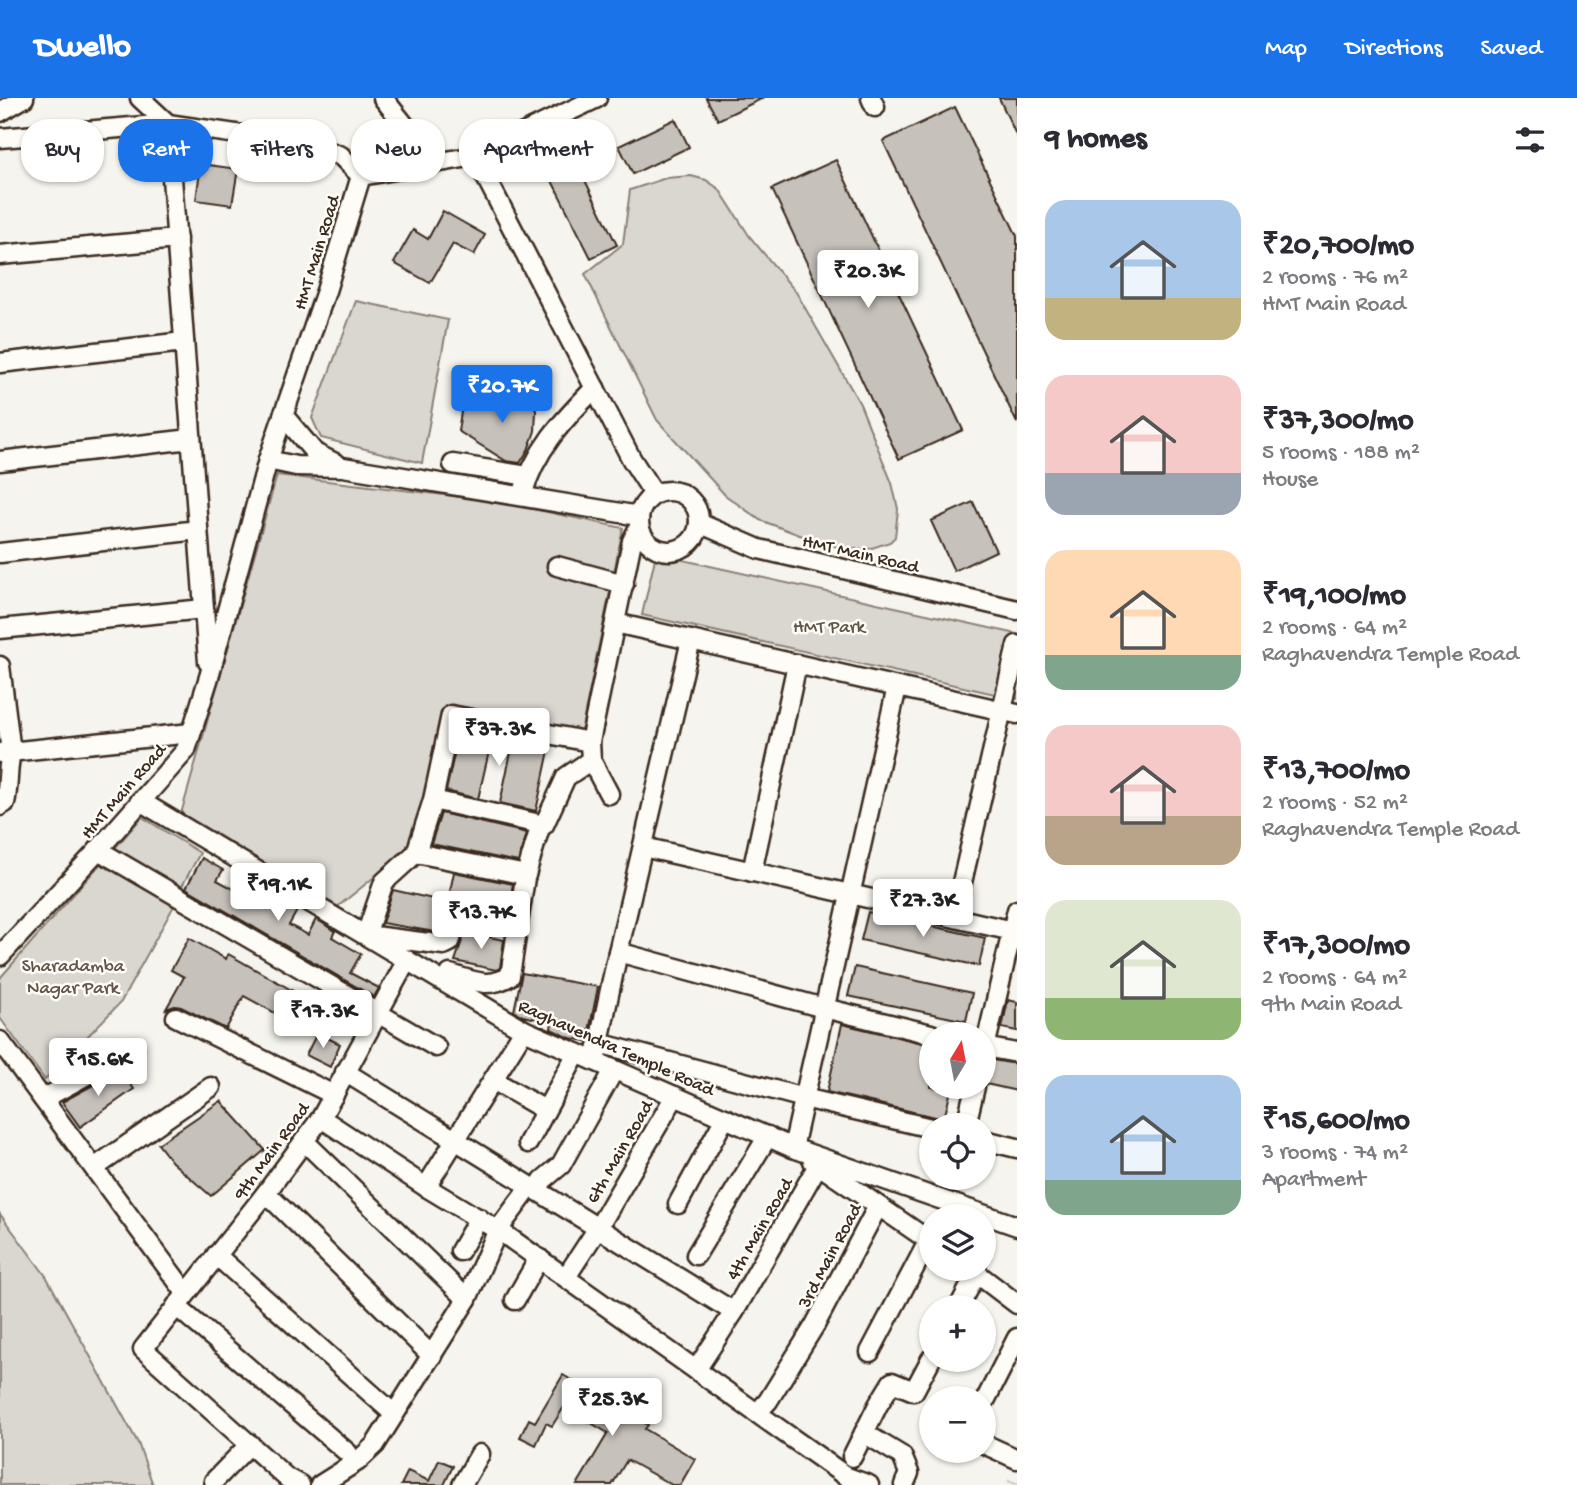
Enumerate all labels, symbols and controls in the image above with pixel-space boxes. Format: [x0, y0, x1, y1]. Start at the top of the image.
text: Dwello [35, 30, 131, 68]
text: Map [1265, 35, 1307, 64]
text: Directions [1345, 35, 1443, 64]
text: Saved [1481, 35, 1542, 64]
chip: Buy [21, 119, 104, 182]
chip: Rent [118, 119, 213, 182]
chip: Filters [227, 119, 337, 182]
chip: New [351, 119, 445, 182]
chip: Apartment [459, 119, 616, 182]
icon: filters [1511, 121, 1549, 159]
text: 9 homes [1045, 123, 1147, 158]
street label: HMT Main Road [290, 191, 347, 313]
icon: home [1101, 228, 1185, 312]
text: ₹20,700/mo [1262, 230, 1414, 265]
pin: ₹20.3K [811, 250, 925, 310]
text: ₹20.3K [833, 259, 903, 286]
text: 2 rooms · 76 m² [1262, 265, 1408, 292]
text: HMT Main Road [1262, 292, 1406, 319]
pin: ₹20.7K [445, 366, 559, 425]
text: ₹20.7K [467, 374, 537, 401]
icon: home [1101, 403, 1185, 487]
text: ₹37,300/mo [1262, 405, 1413, 440]
text: 5 rooms · 188 m² [1262, 440, 1420, 467]
text: House [1262, 467, 1318, 494]
street label: HMT Main Road [800, 531, 922, 580]
icon: home [1101, 578, 1185, 662]
text: ₹19,100/mo [1262, 580, 1406, 615]
text: 2 rooms · 64 m² [1262, 615, 1407, 642]
park label: HMT Park [793, 617, 867, 640]
text: Raghavendra Temple Road [1262, 642, 1519, 669]
pin: ₹37.3K [442, 708, 556, 768]
text: ₹37.3K [465, 717, 533, 744]
street label: HMT Main Road [77, 739, 173, 845]
icon: home [1101, 753, 1185, 837]
text: ₹13,700/mo [1262, 755, 1410, 790]
text: 2 rooms · 52 m² [1262, 790, 1408, 817]
text: Raghavendra Temple Road [1262, 817, 1519, 844]
pin: ₹19.1K [221, 864, 335, 923]
text: ₹19.1K [246, 872, 310, 899]
pin: ₹27.3K [866, 880, 980, 939]
text: ₹27.3K [889, 888, 957, 915]
pin: ₹13.7K [424, 892, 538, 951]
text: ₹13.7K [448, 900, 514, 927]
icon: home [1101, 928, 1185, 1012]
text: ₹17,300/mo [1262, 930, 1410, 965]
park label: Sharadamba Nagar Park [22, 956, 126, 1001]
text: 2 rooms · 64 m² [1262, 965, 1407, 992]
pin: ₹17.3K [266, 990, 380, 1050]
text: 9th Main Road [1262, 992, 1401, 1019]
street label: Raghavendra Temple Road [514, 996, 719, 1104]
text: ₹17.3K [290, 999, 356, 1026]
north arrow [919, 1022, 996, 1099]
map controls [919, 1022, 996, 1463]
pin: ₹15.6K [41, 1038, 155, 1098]
text: ₹15.6K [65, 1047, 131, 1074]
street label: 6th Main Road [582, 1096, 661, 1208]
street label: 9th Main Road [229, 1097, 317, 1206]
icon: home [1101, 1103, 1185, 1187]
text: ₹15,600/mo [1262, 1105, 1410, 1140]
button: locate [919, 1113, 996, 1190]
text: 3 rooms · 74 m² [1262, 1140, 1408, 1167]
text: Apartment [1262, 1167, 1366, 1194]
street label: 4th Main Road [722, 1173, 801, 1285]
street label: 3rd Main Road [793, 1199, 869, 1314]
button: layers [919, 1204, 996, 1281]
button: + [919, 1295, 996, 1372]
pin: ₹25.3K [555, 1378, 669, 1438]
button: − [919, 1386, 996, 1463]
text: ₹25.3K [578, 1387, 646, 1414]

